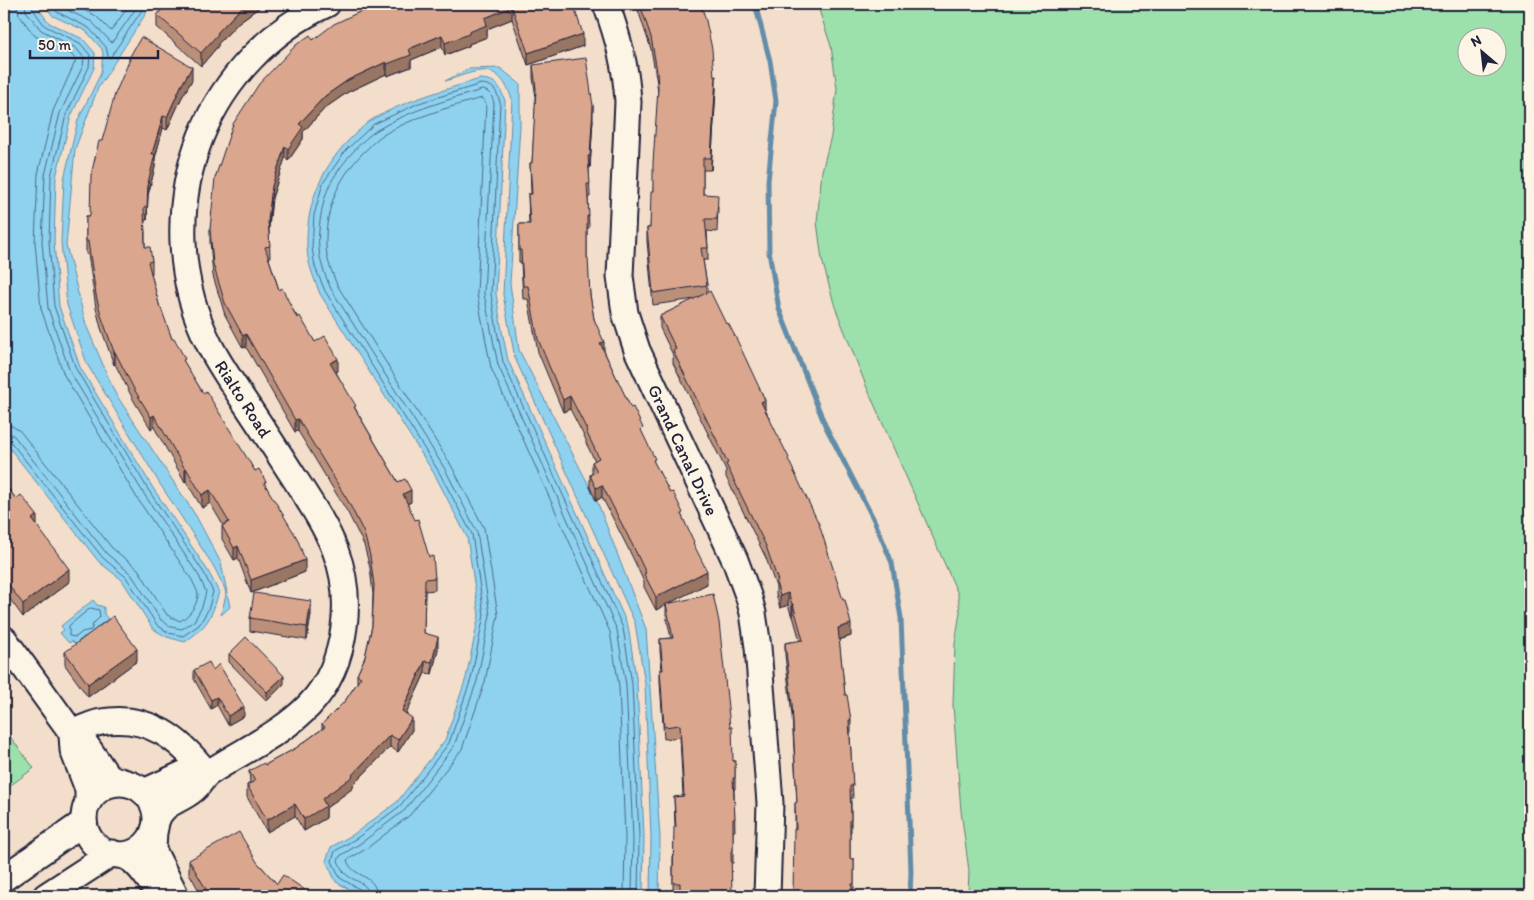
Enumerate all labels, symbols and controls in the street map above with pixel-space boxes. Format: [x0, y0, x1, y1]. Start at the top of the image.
scale bar [30, 28, 158, 60]
north arrow [1456, 28, 1506, 78]
text: N [1468, 31, 1484, 51]
text: 50 m [38, 36, 71, 54]
street label: Rialto Road [210, 356, 276, 442]
street label: Grand Canal Drive [643, 381, 723, 519]

